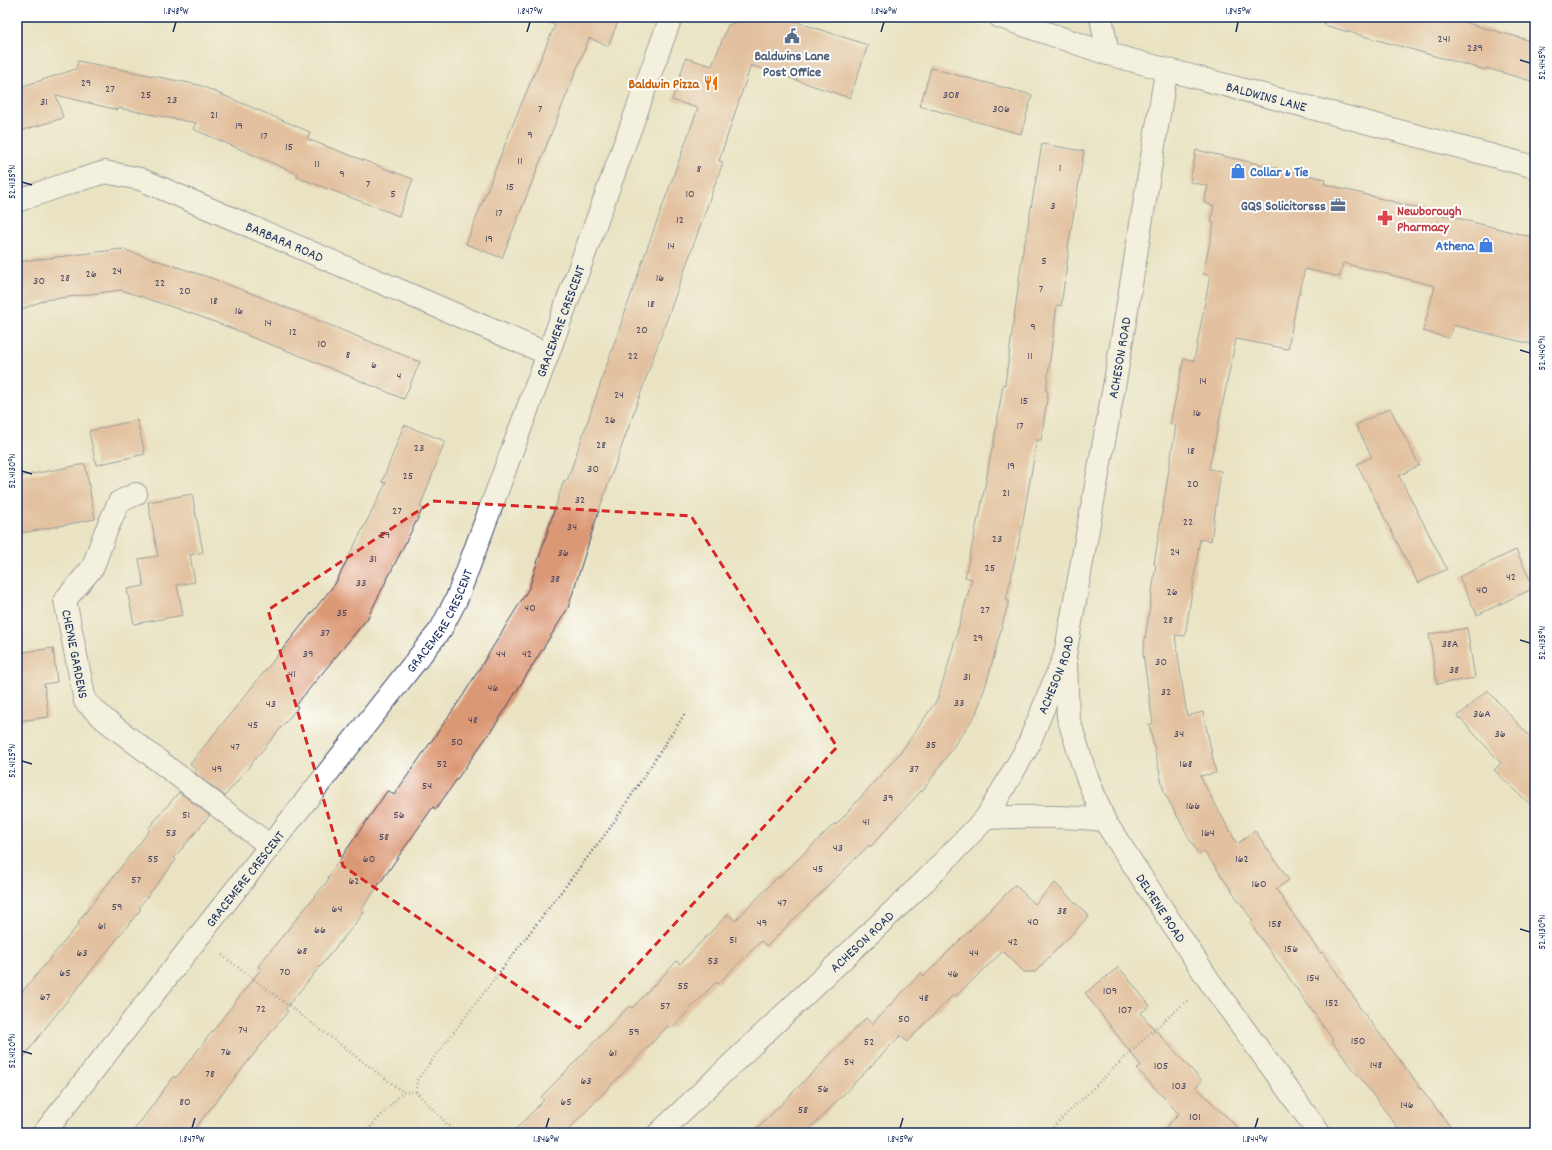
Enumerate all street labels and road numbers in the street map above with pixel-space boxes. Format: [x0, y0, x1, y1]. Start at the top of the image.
street label: BALDWINS LANE [1223, 78, 1309, 118]
street label: BARBARA ROAD [242, 217, 326, 269]
street label: GRACEMERE CRESCENT [532, 263, 592, 381]
street label: ACHESON ROAD [1104, 316, 1138, 400]
street label: GRACEMERE CRESCENT [402, 566, 479, 678]
street label: CHEYNE GARDENS [55, 608, 92, 700]
street label: ACHESON ROAD [1034, 634, 1080, 718]
street label: GRACEMERE CRESCENT [202, 827, 291, 932]
street label: DELRENE ROAD [1130, 870, 1190, 947]
street label: ACHESON ROAD [826, 907, 900, 978]

